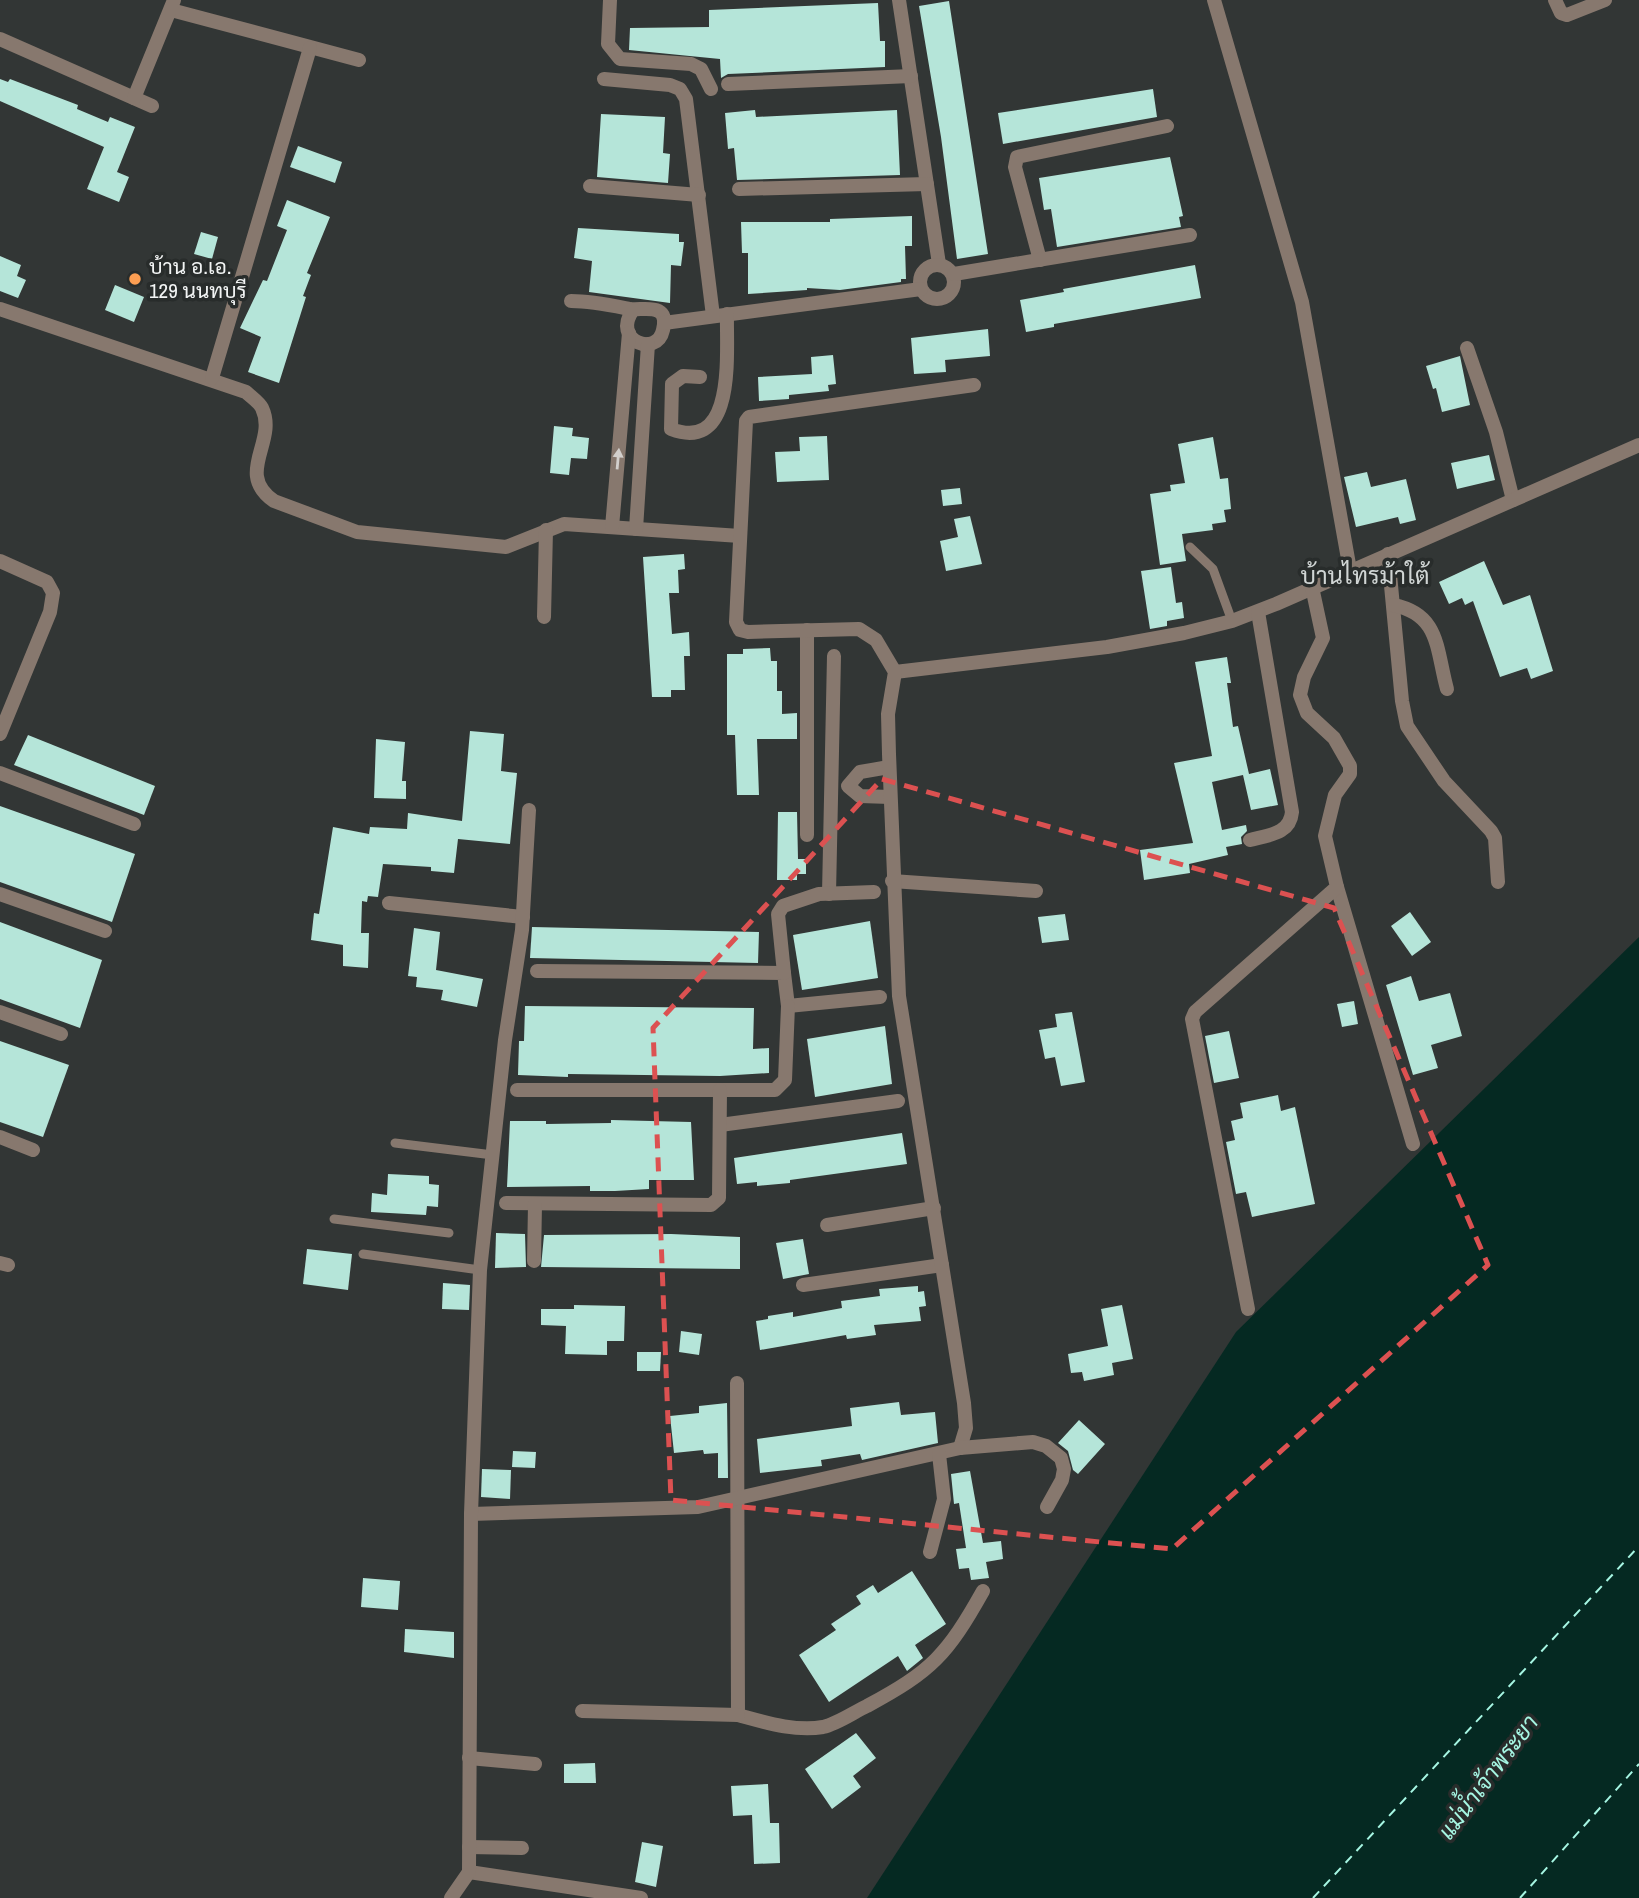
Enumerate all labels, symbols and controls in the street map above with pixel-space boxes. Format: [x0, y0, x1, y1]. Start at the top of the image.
place label: บ้าน อ.เอ. 129 นนทบุรี [149, 252, 247, 305]
marker: บ้าน อ.เอ. 129 นนทบุรี [127, 271, 143, 287]
one-way arrow [613, 447, 624, 469]
district label: บ้านไทรม้าใต้ [1300, 559, 1430, 591]
water label: แม่น้ำเจ้าพระยา [1427, 1706, 1545, 1845]

